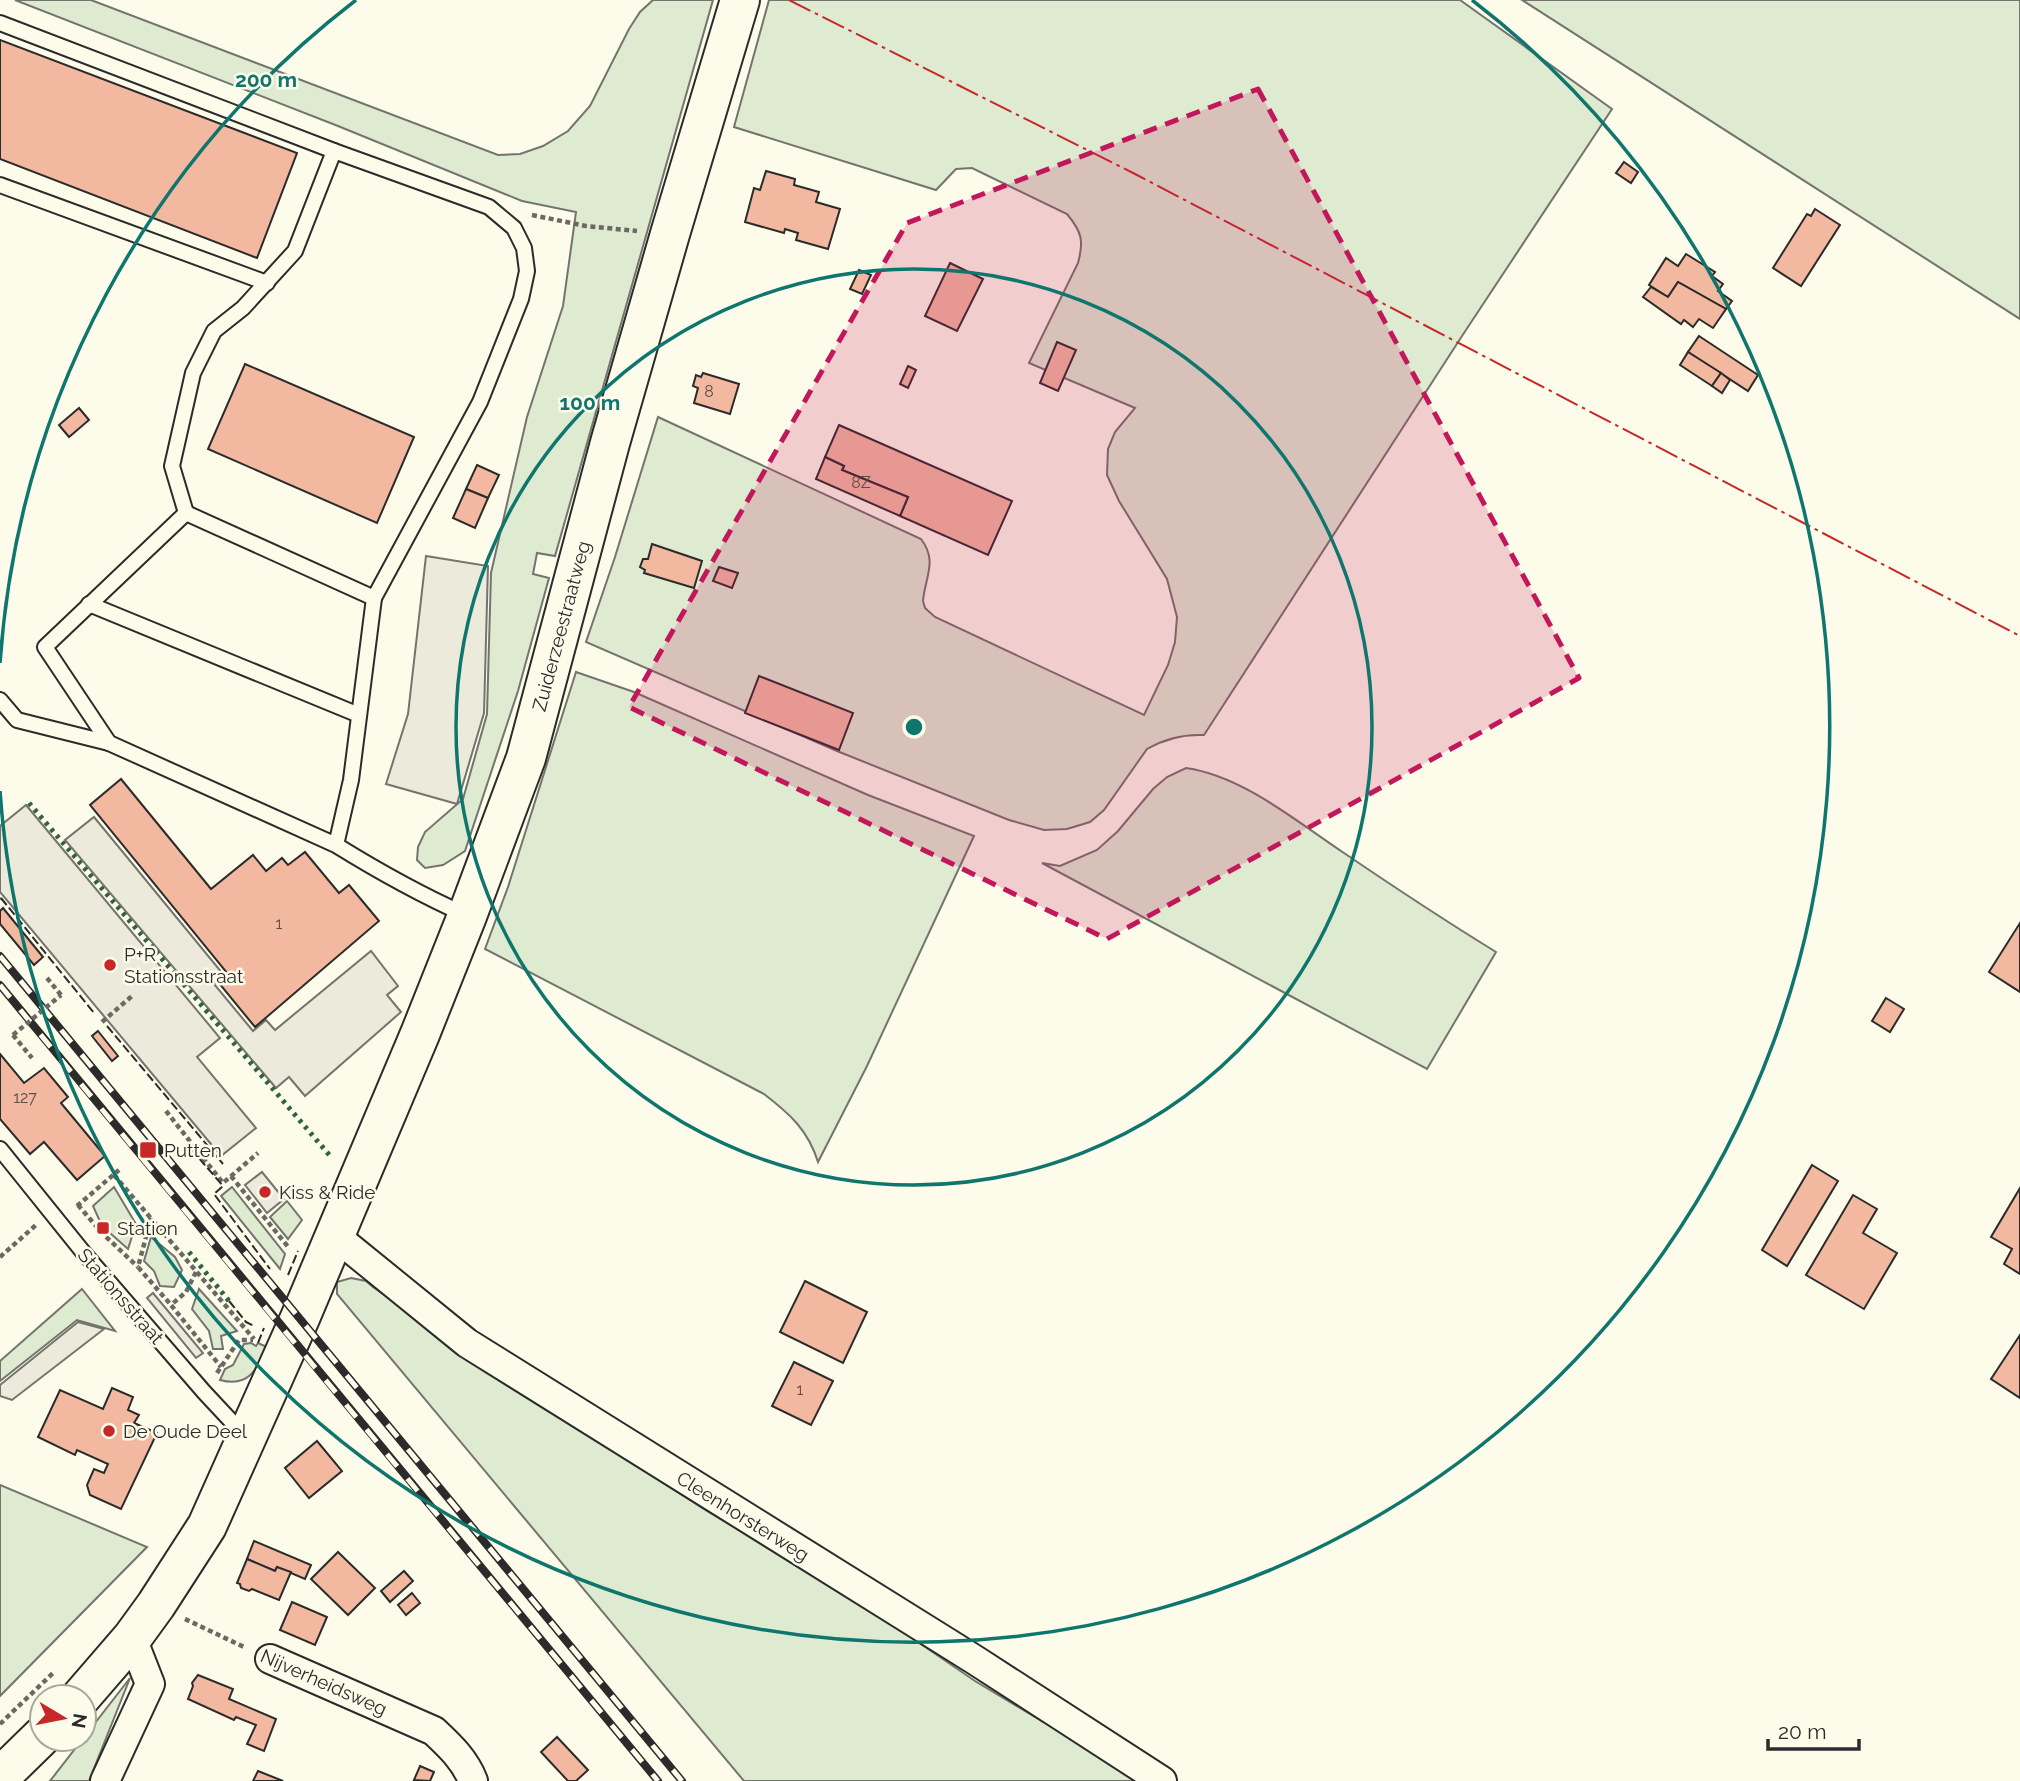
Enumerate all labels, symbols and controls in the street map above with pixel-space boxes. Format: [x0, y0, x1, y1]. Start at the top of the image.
text: 200 m [235, 67, 297, 92]
house number: 8 [704, 382, 714, 401]
text: 100 m [560, 390, 620, 415]
house number: 8Z [851, 473, 871, 492]
street label: Zuiderzeestraatweg [528, 538, 594, 714]
centre of rings [902, 715, 926, 739]
house number: 1 [276, 914, 283, 933]
place label: P+R Stationsstraat [124, 943, 244, 987]
marker: P+R Stationsstraat [102, 957, 118, 973]
house number: 127 [13, 1088, 37, 1107]
place label: Putten [164, 1139, 222, 1161]
marker: Putten [138, 1140, 158, 1160]
place label: Kiss & Ride [279, 1181, 376, 1203]
marker: Kiss & Ride [257, 1184, 273, 1200]
place label: Station [117, 1217, 178, 1239]
marker: Station [95, 1220, 111, 1236]
street label: Stationsstraat [74, 1244, 169, 1349]
house number: 1 [797, 1380, 804, 1399]
place label: De Oude Deel [123, 1420, 248, 1442]
marker: De Oude Deel [101, 1423, 117, 1439]
street label: Cleenhorsterweg [673, 1466, 813, 1566]
street label: Nijverheidsweg [257, 1644, 391, 1720]
north arrow [28, 1683, 98, 1753]
scale bar [1768, 1708, 1859, 1752]
text: N [68, 1712, 92, 1730]
text: 20 m [1778, 1719, 1826, 1744]

